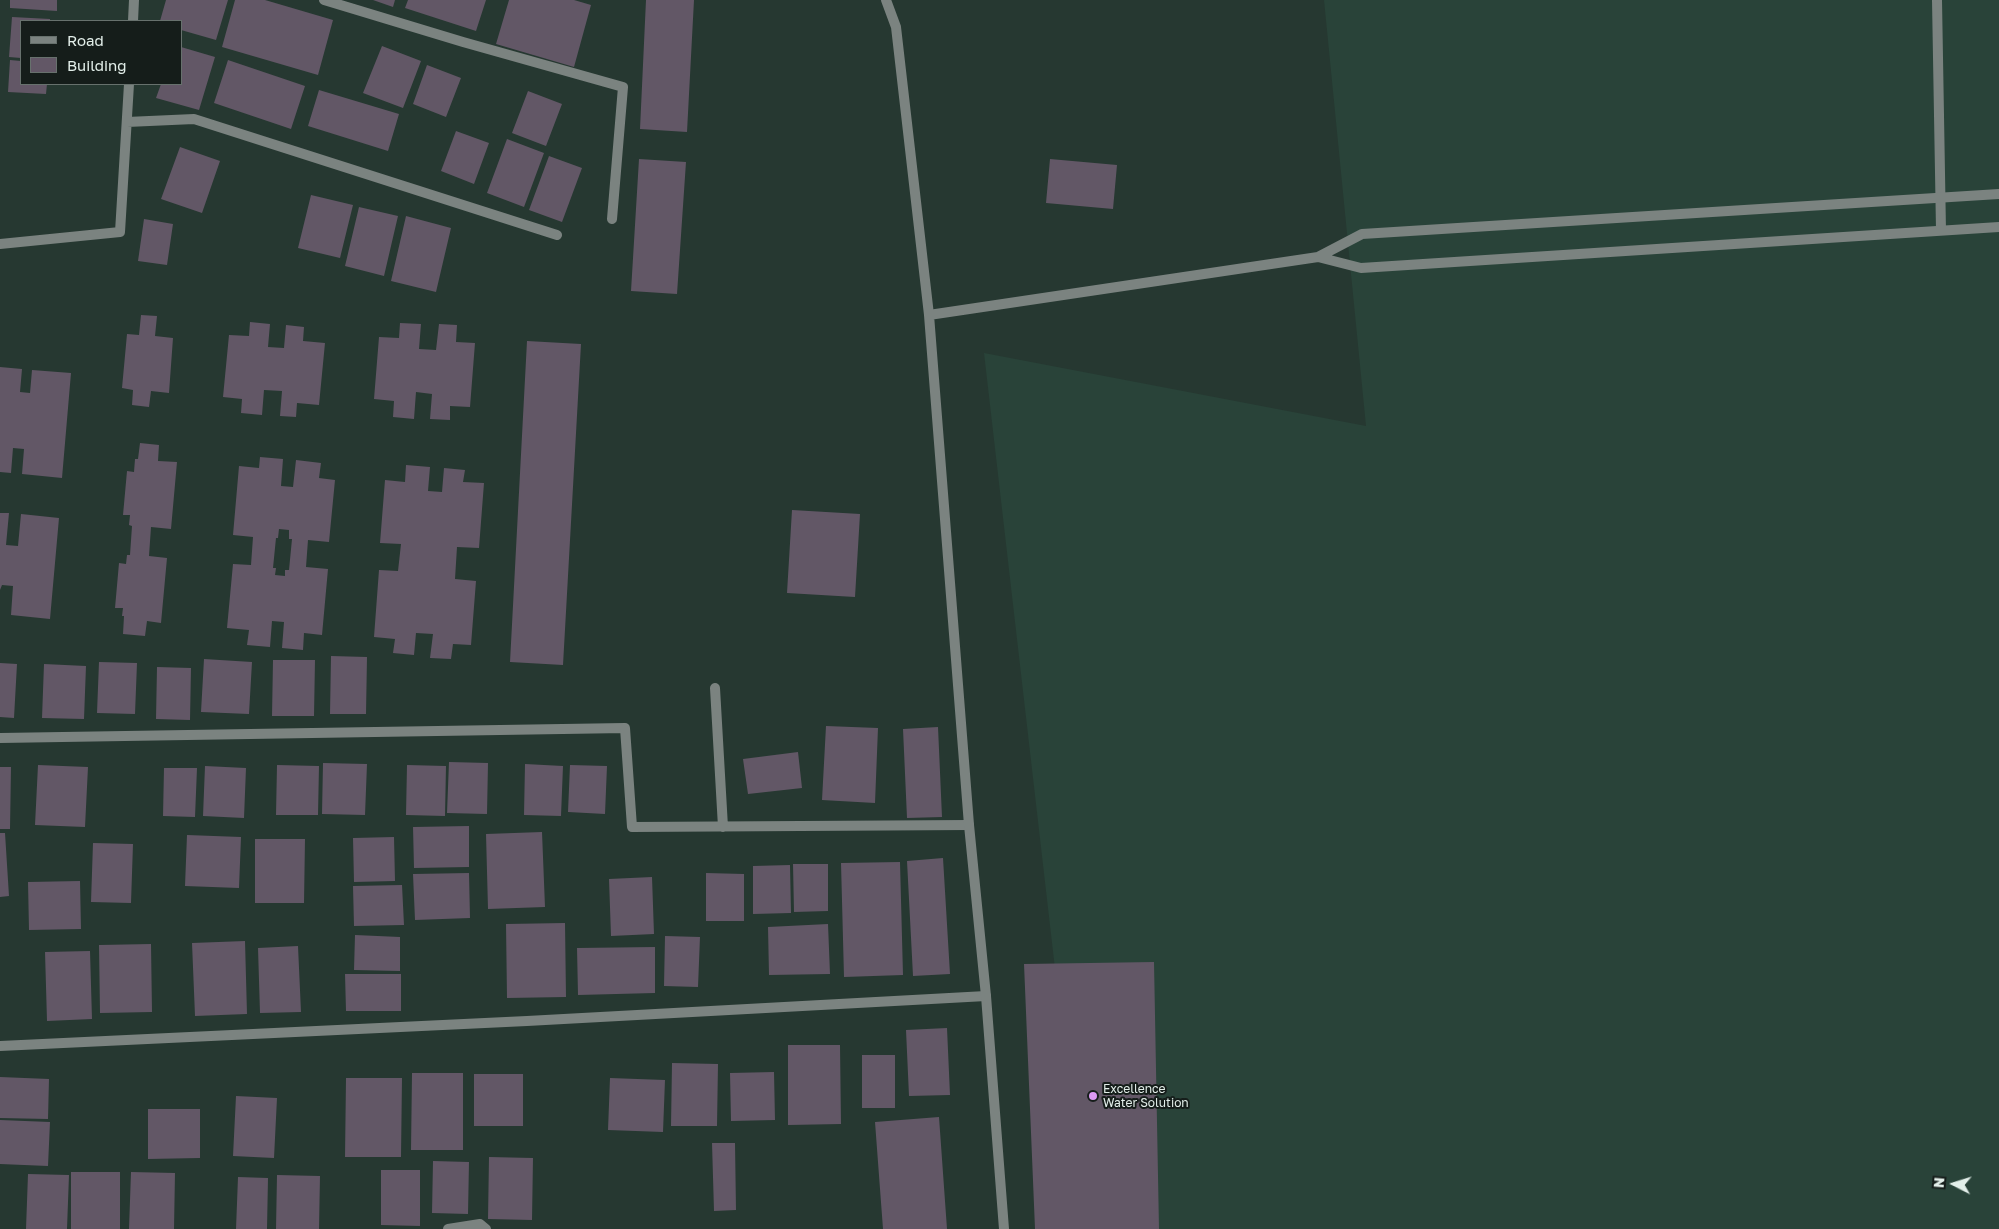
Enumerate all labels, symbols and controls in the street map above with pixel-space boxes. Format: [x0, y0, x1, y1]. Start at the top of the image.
legend [20, 20, 182, 85]
text: Road [67, 31, 104, 49]
text: Building [67, 56, 127, 74]
place label: Excellence Water Solution [1103, 1082, 1189, 1110]
marker: Excellence Water Solution [1087, 1090, 1099, 1102]
north arrow [1929, 1159, 1979, 1209]
text: N [1930, 1177, 1947, 1189]

